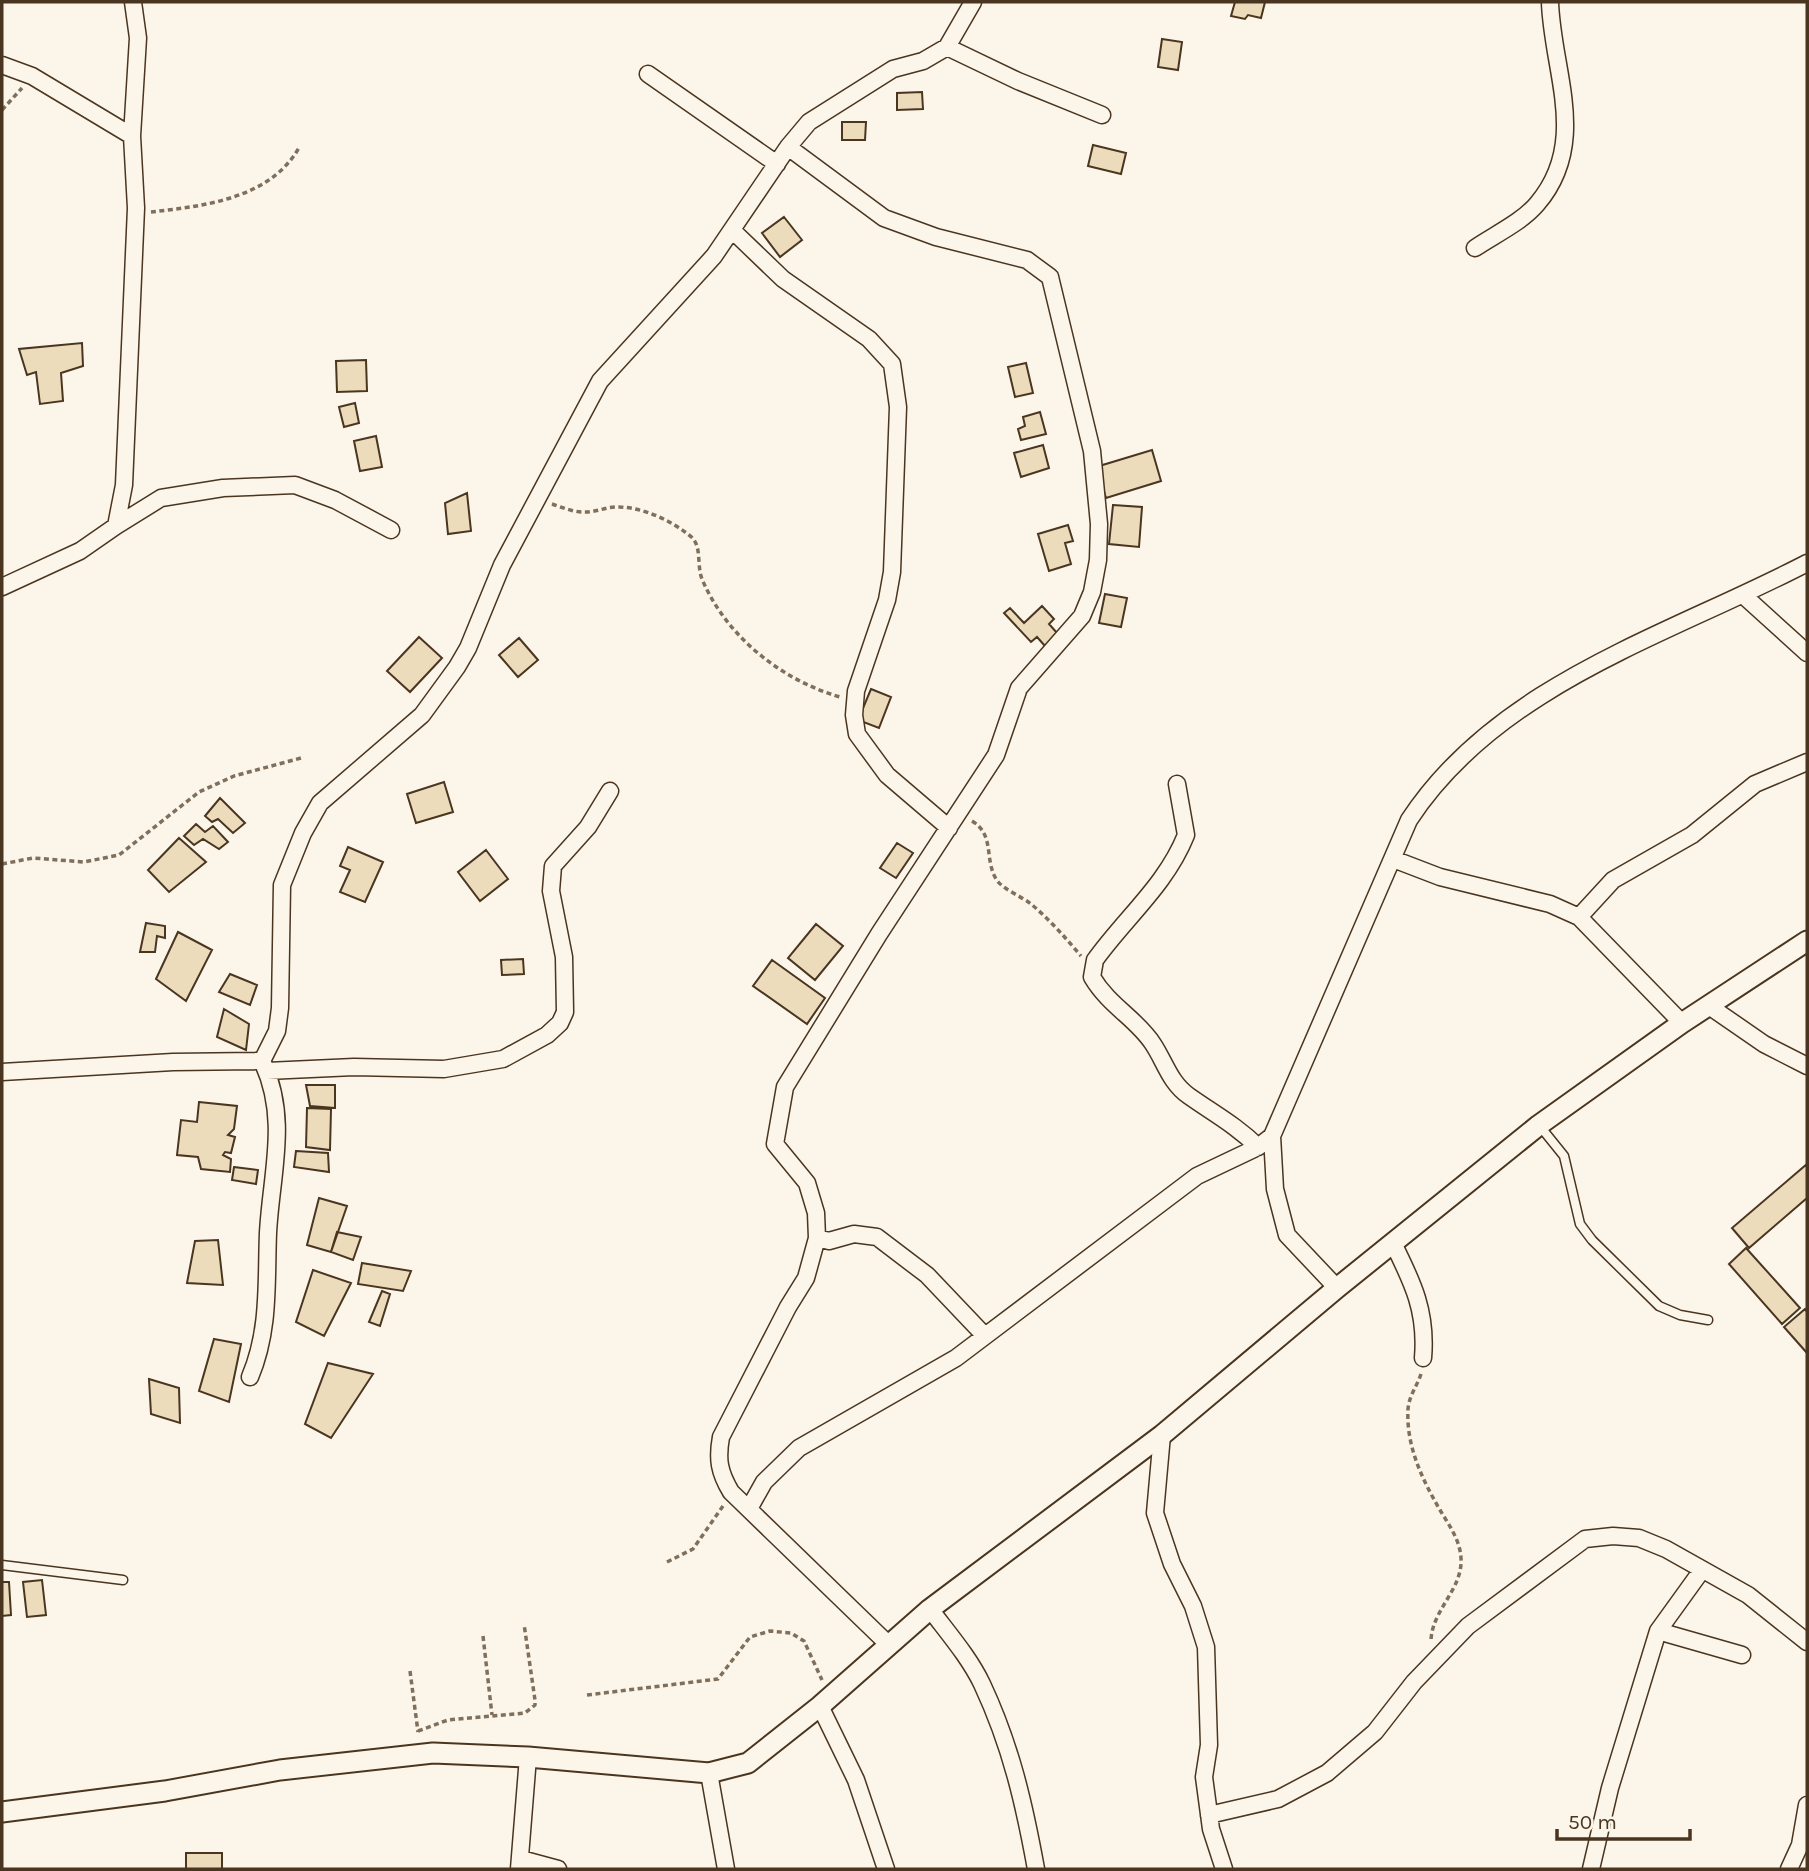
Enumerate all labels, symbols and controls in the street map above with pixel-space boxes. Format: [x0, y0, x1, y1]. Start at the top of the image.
scale bar [1557, 1798, 1690, 1842]
text: 50 m [1568, 1810, 1617, 1834]

